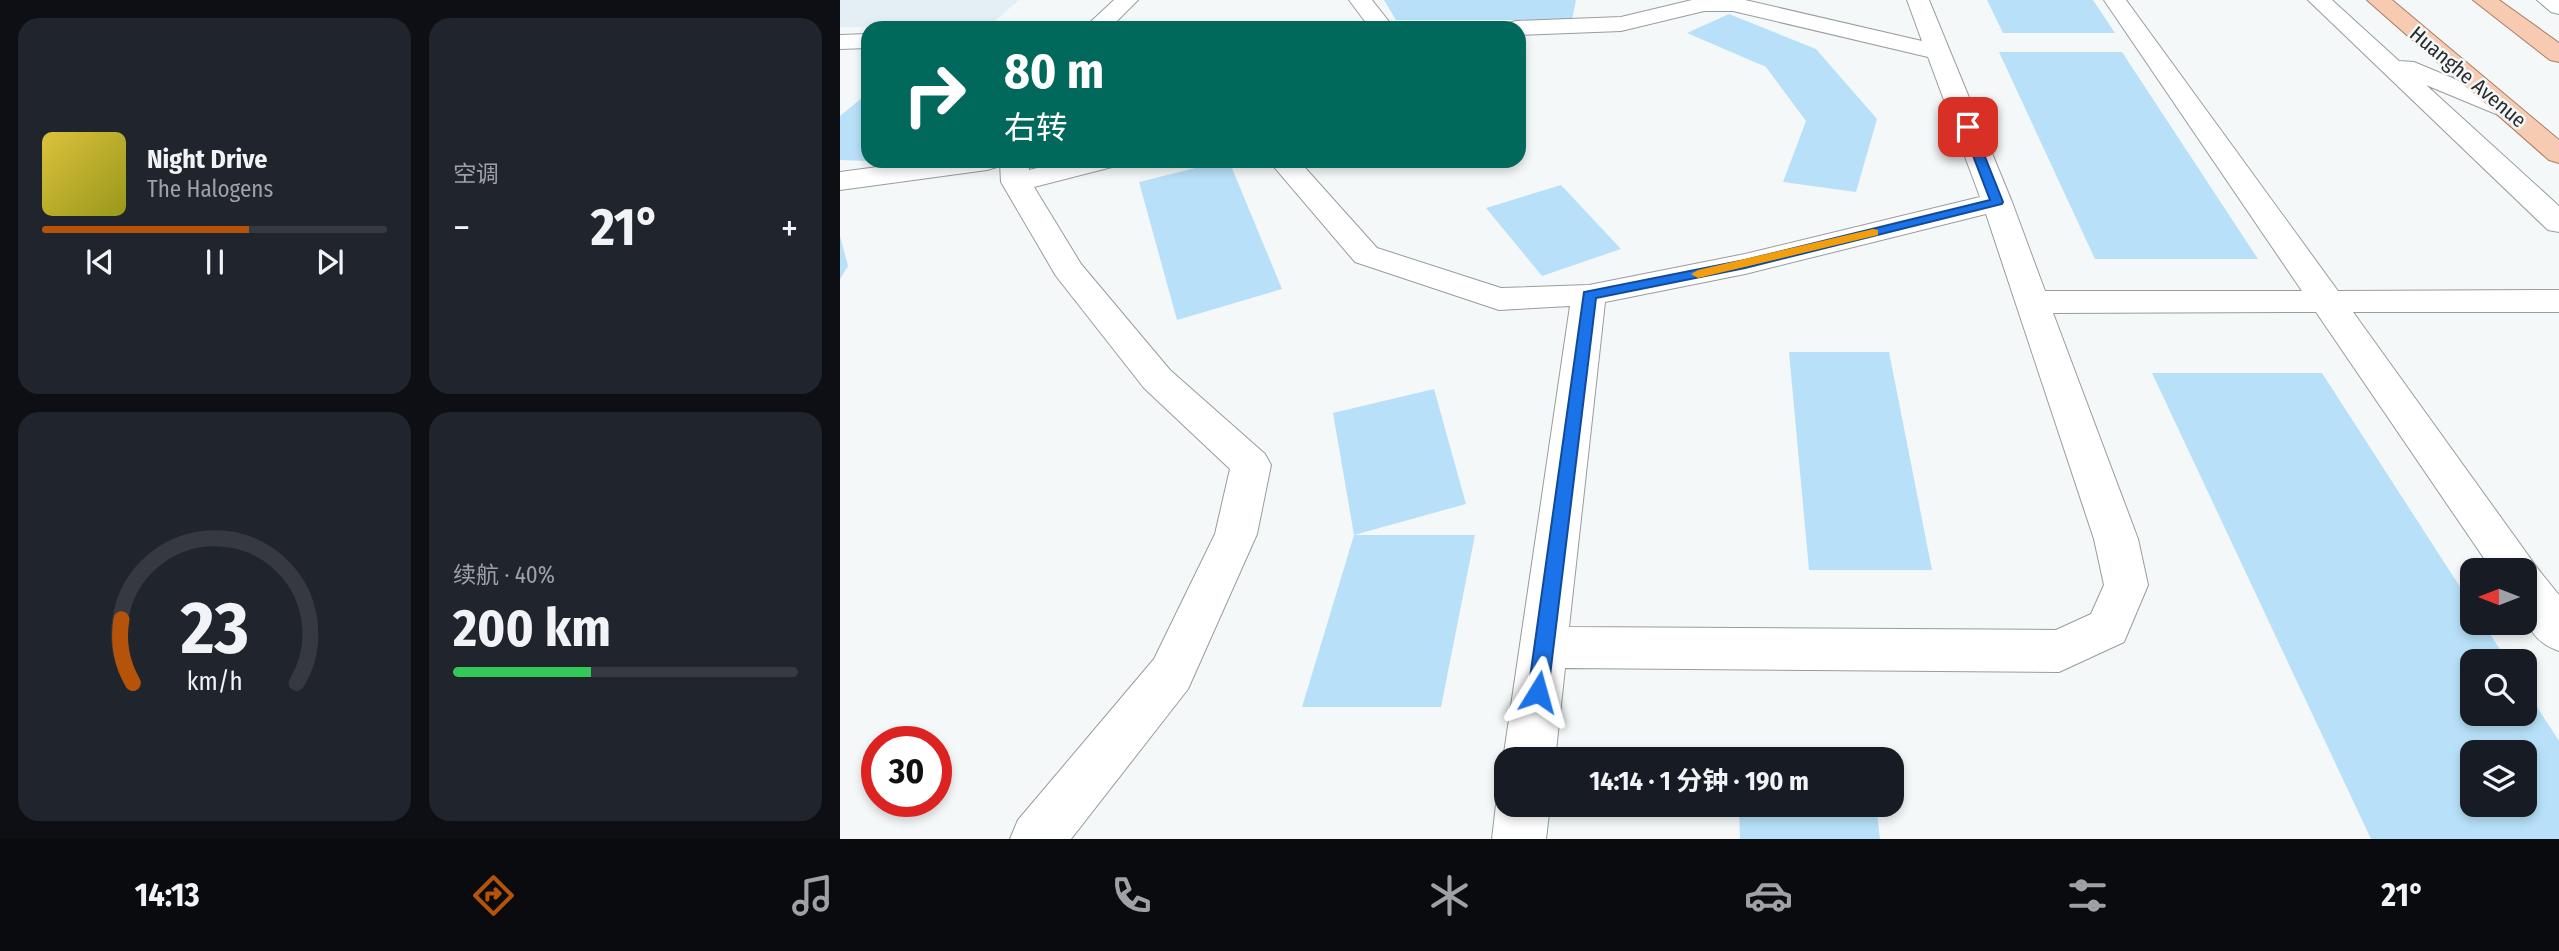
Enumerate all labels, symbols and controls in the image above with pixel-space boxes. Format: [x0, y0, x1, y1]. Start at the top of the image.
street label: Huanghe Avenue [2404, 21, 2532, 133]
text: 80 m [1004, 42, 1104, 101]
icon: right [889, 49, 980, 140]
pin [1938, 97, 1998, 157]
icon: arrive [1949, 108, 1987, 146]
text: 右转 [1004, 109, 1068, 147]
text: Night Drive [147, 144, 267, 175]
text: 空调 [453, 160, 499, 188]
text: The Halogens [147, 175, 273, 203]
text: 21° [591, 196, 660, 259]
text: − [453, 205, 470, 251]
text: + [781, 205, 798, 251]
icon: previous [81, 243, 119, 281]
icon: pause [196, 243, 234, 281]
icon: next [311, 243, 349, 281]
north arrow [2460, 558, 2538, 635]
map controls [2460, 558, 2537, 817]
text: 续航 · 40% [453, 561, 555, 589]
text: 23 [179, 585, 249, 672]
text: 200 km [453, 597, 611, 660]
button: search [2460, 649, 2537, 726]
position arrow [1501, 655, 1575, 729]
text: km/h [187, 666, 242, 696]
speed limit sign: 30 [861, 726, 952, 817]
button: layers [2460, 740, 2537, 817]
text: 14:14 · 1 分钟 · 190 m [1589, 766, 1809, 797]
icon: directions [469, 871, 518, 920]
icon: music [788, 871, 837, 920]
icon: phone [1107, 871, 1156, 920]
icon: climate [1425, 871, 1474, 920]
icon: car [1744, 871, 1793, 920]
icon: filters [2063, 871, 2112, 920]
text: 14:13 [135, 876, 200, 914]
text: 21° [2381, 876, 2424, 914]

